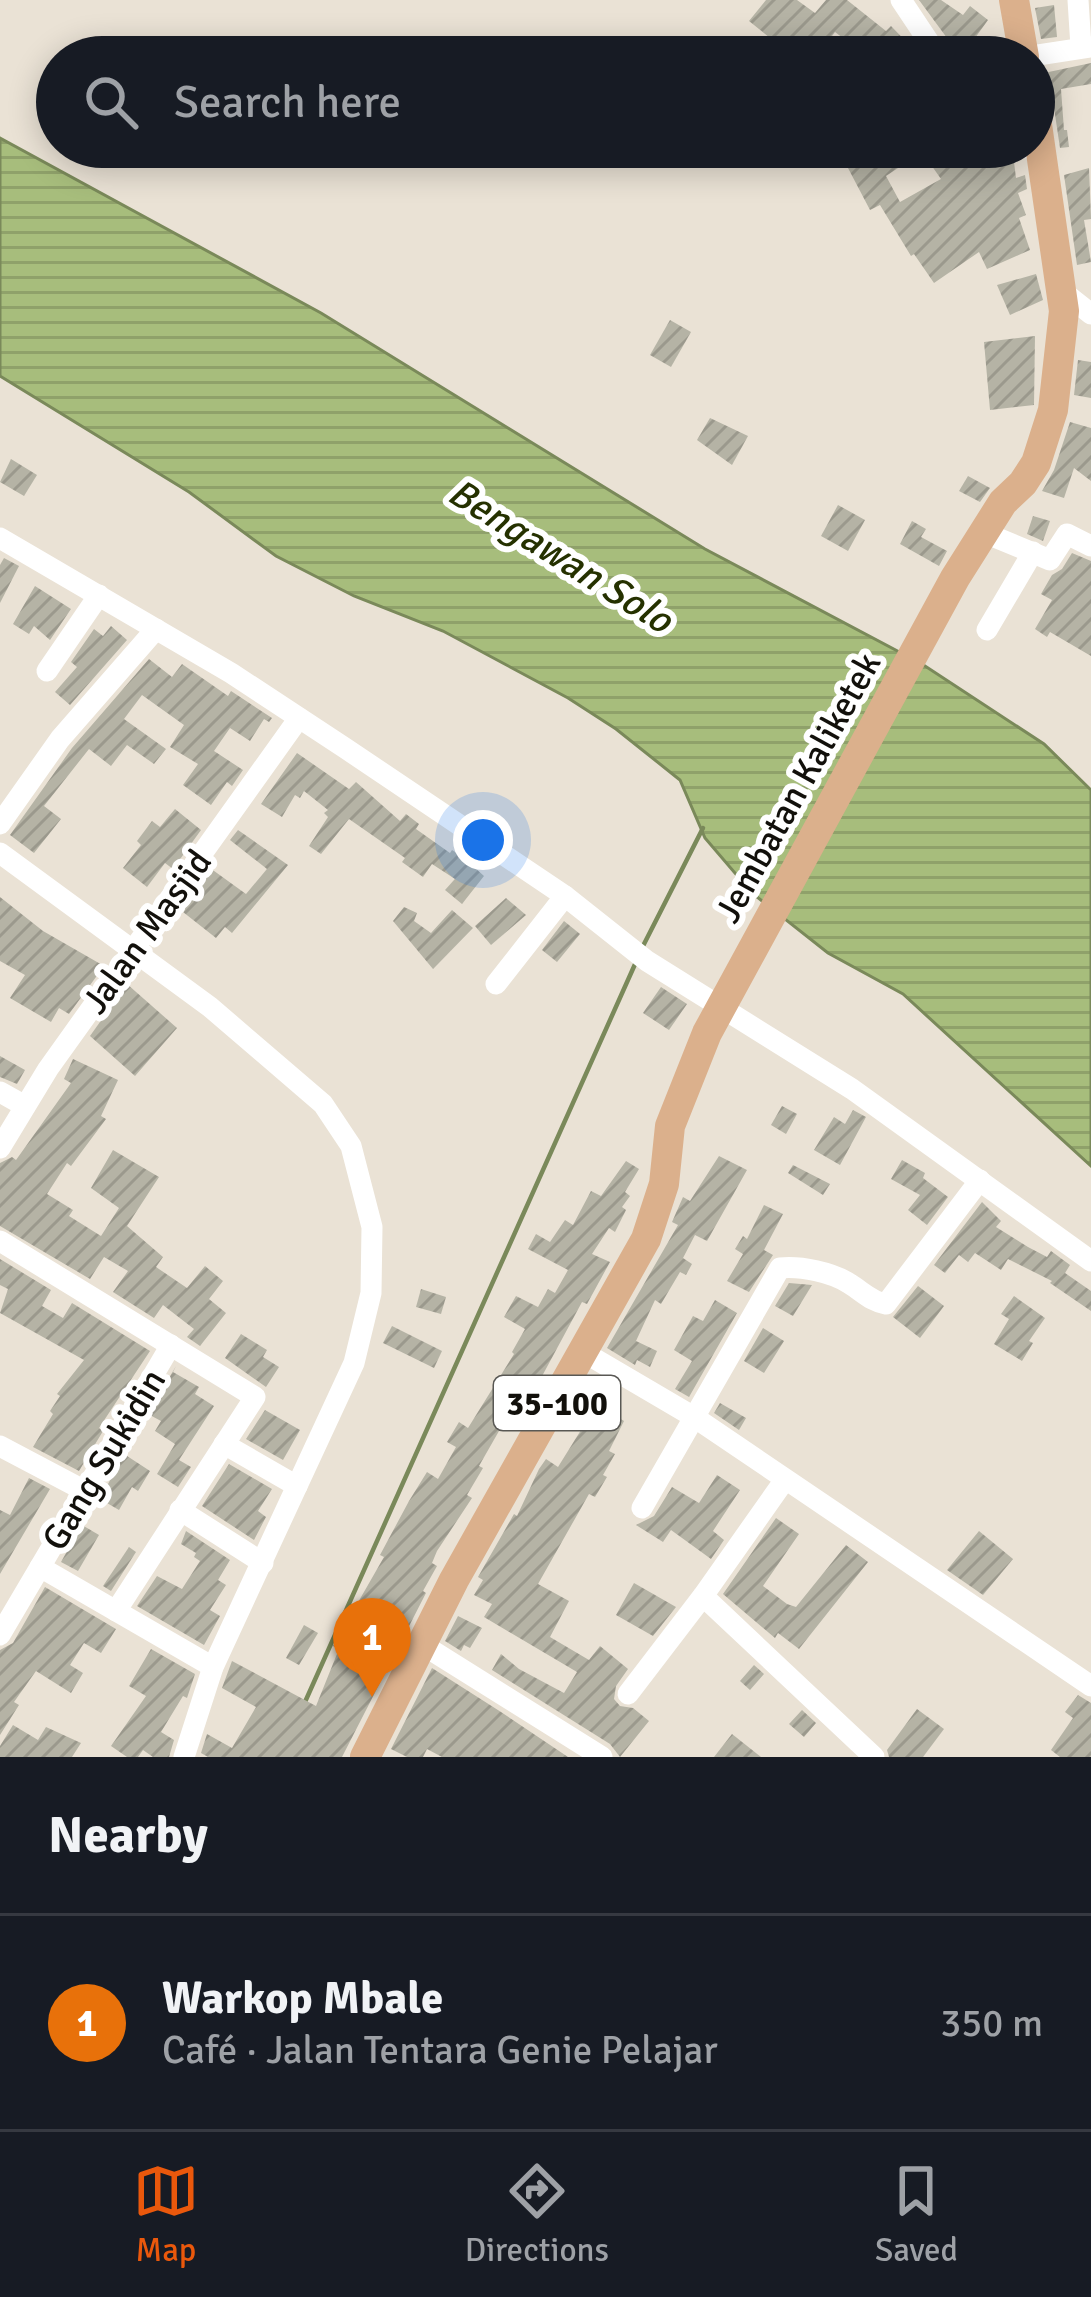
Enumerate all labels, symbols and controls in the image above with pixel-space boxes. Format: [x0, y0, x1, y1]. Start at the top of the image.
search box [36, 36, 1055, 168]
icon: search [78, 69, 144, 135]
text: Search here [174, 75, 401, 130]
water label: Bengawan Solo [440, 468, 683, 645]
street label: Jembatan Kaliketek [706, 645, 891, 931]
your location [453, 810, 513, 870]
street label: Jalan Masjid [73, 841, 222, 1023]
street label: Gang Sukidin [33, 1361, 176, 1559]
road number: 35-100 [494, 1376, 620, 1430]
pin: 1 [333, 1598, 411, 1697]
text: Nearby [48, 1804, 208, 1867]
text: Warkop Mbale [162, 1971, 443, 2026]
text: 1 [76, 1999, 98, 2047]
text: 350 m [940, 1999, 1043, 2047]
text: Café · Jalan Tentara Genie Pelajar [162, 2026, 718, 2074]
tab: Map [133, 2158, 199, 2271]
tab: Directions [465, 2158, 609, 2271]
tab: Saved [875, 2158, 958, 2271]

